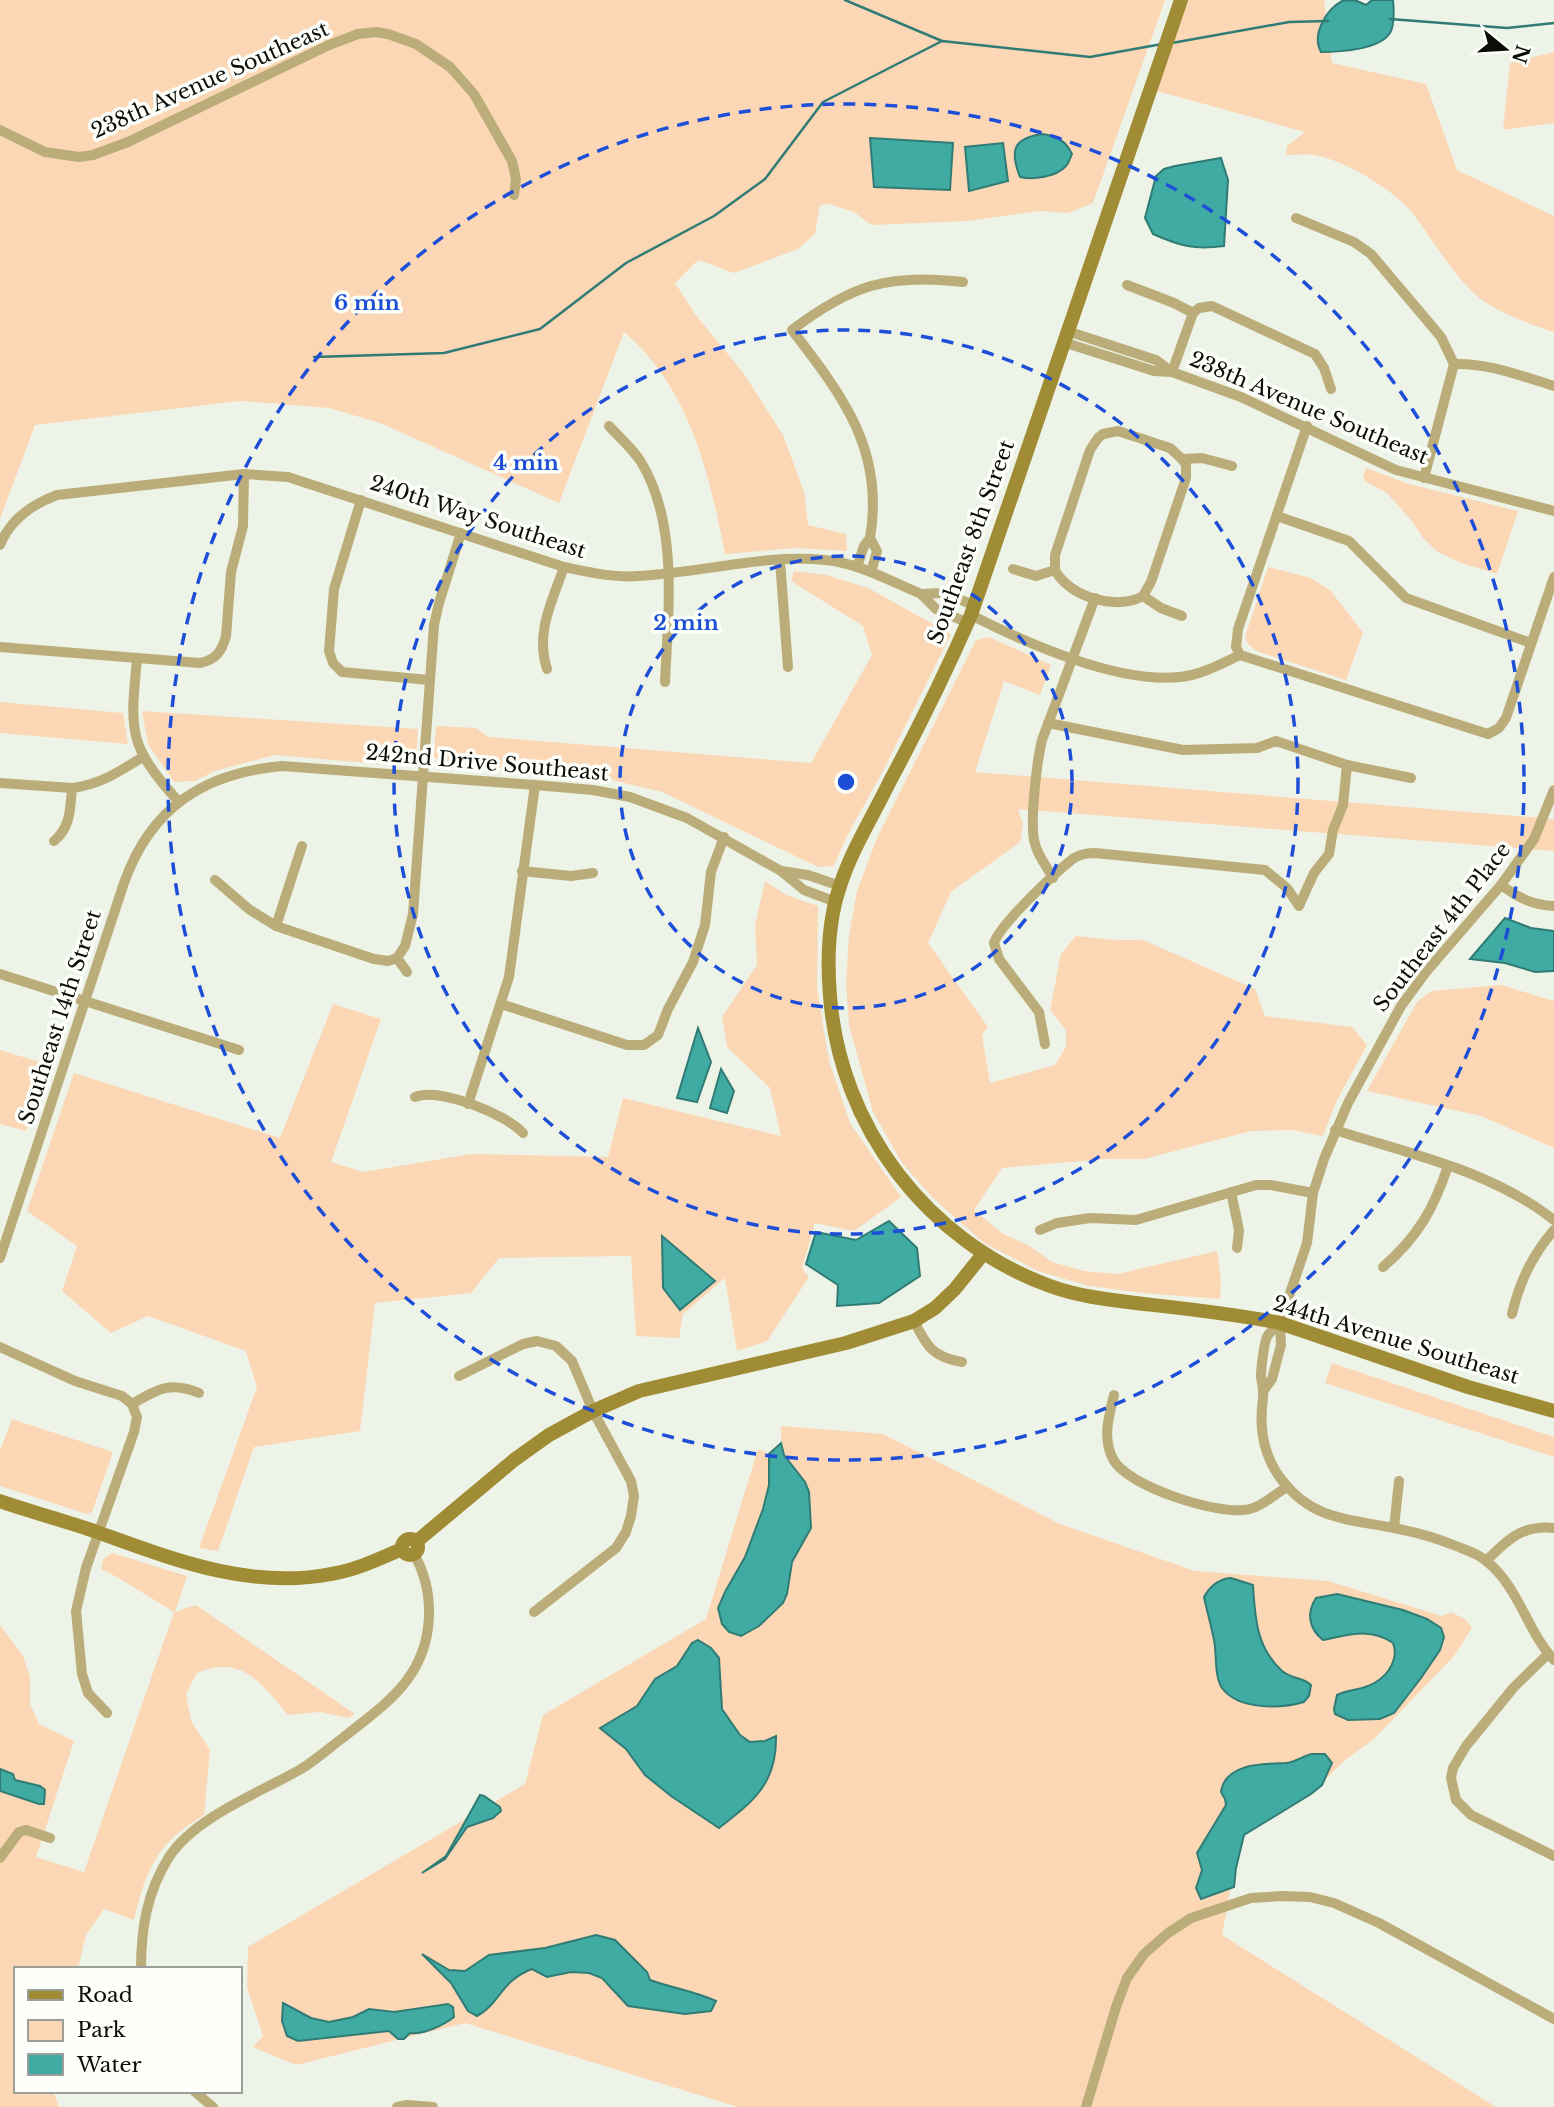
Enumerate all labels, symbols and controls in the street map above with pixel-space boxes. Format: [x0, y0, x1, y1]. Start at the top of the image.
north arrow [1470, 14, 1540, 84]
street label: 238th Avenue Southeast [87, 16, 333, 144]
text: N [1507, 42, 1534, 66]
text: 6 min [334, 290, 400, 316]
street label: 238th Avenue Southeast [1186, 346, 1432, 470]
street label: Southeast 8th Street [922, 436, 1020, 648]
text: 4 min [493, 450, 559, 476]
street label: 240th Way Southeast [367, 470, 589, 564]
text: 2 min [653, 610, 719, 636]
street label: 242nd Drive Southeast [364, 739, 610, 787]
centre of rings [834, 770, 858, 794]
street label: Southeast 4th Place [1368, 837, 1516, 1017]
street label: Southeast 14th Street [13, 906, 107, 1128]
street label: 244th Avenue Southeast [1270, 1290, 1522, 1390]
legend [14, 1967, 242, 2093]
text: Road [77, 1982, 133, 2008]
text: Park [77, 2017, 126, 2043]
text: Water [76, 2052, 141, 2078]

